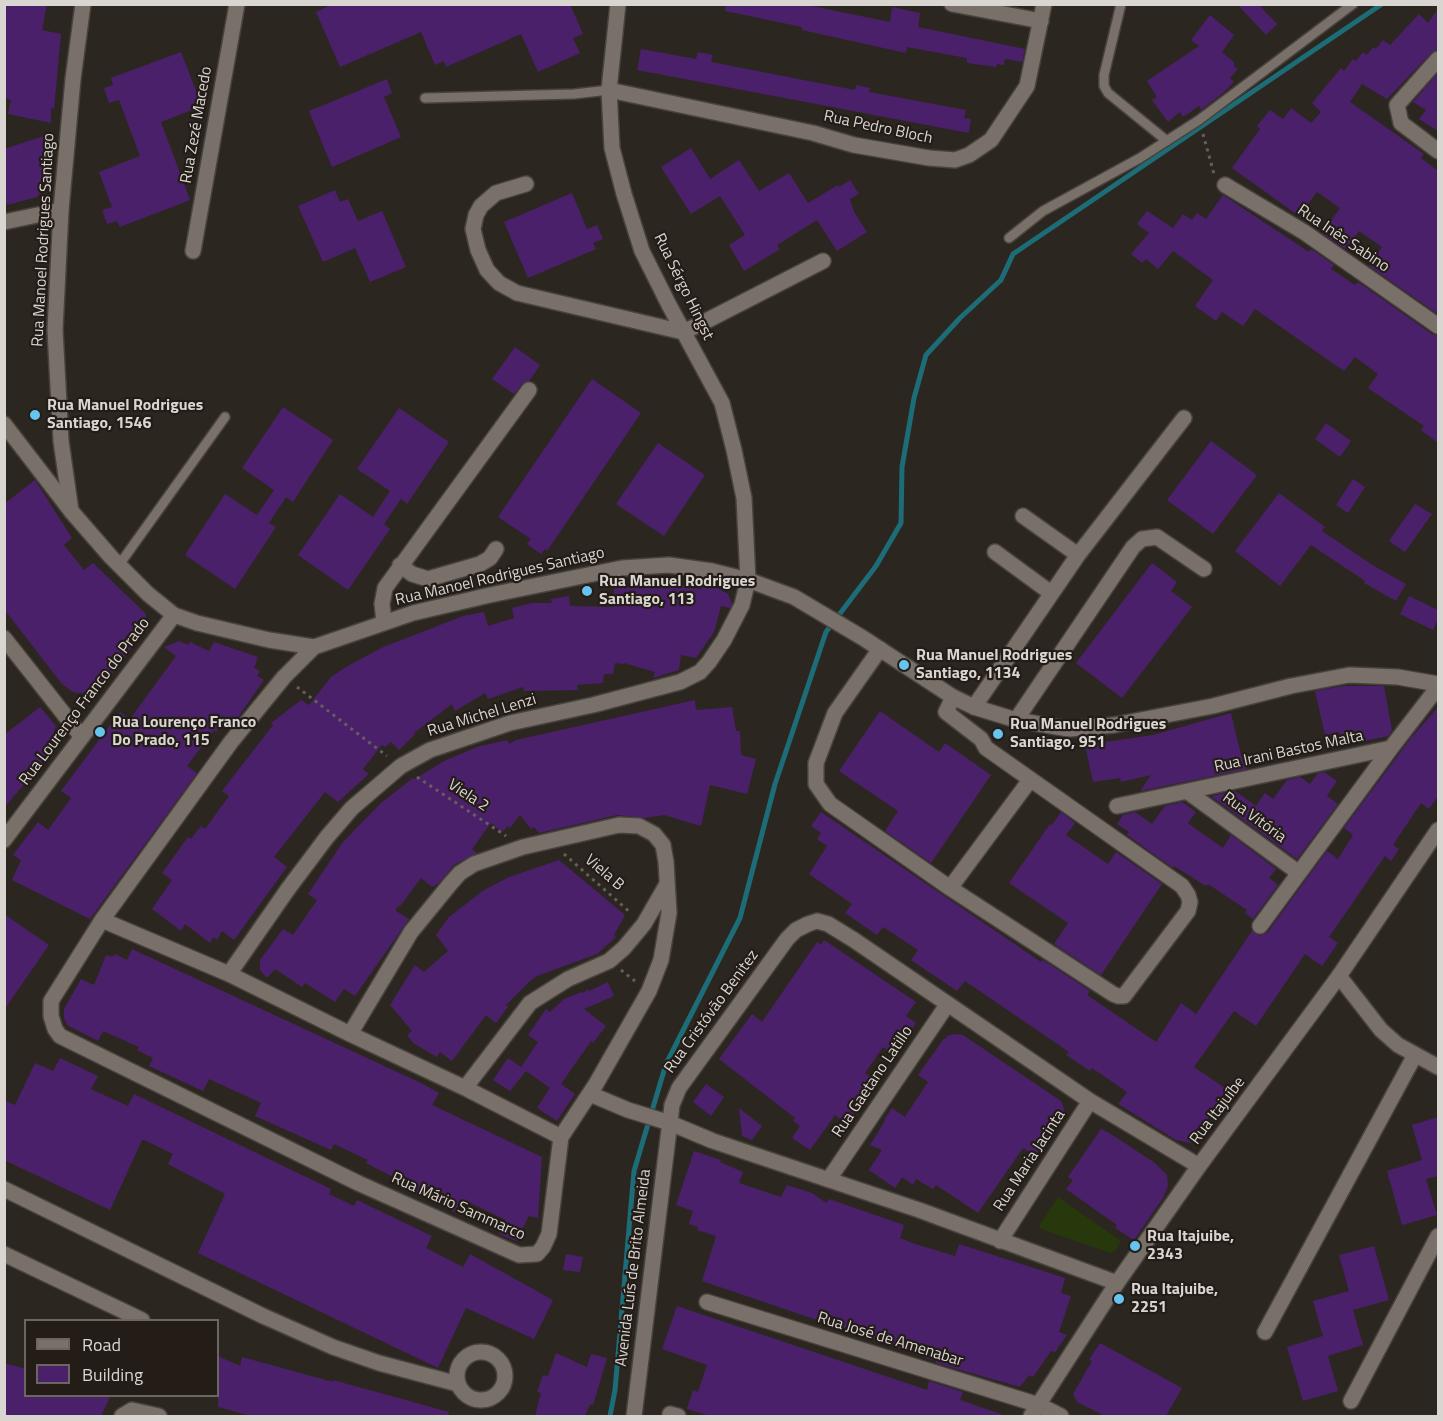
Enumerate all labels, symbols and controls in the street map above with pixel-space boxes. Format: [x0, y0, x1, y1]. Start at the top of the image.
street label: Rua Zezé Macedo [177, 65, 217, 185]
street label: Rua Pedro Bloch [822, 107, 934, 149]
street label: Rua Manoel Rodrigues Santiago [29, 133, 59, 347]
street label: Rua Inês Sabino [1293, 201, 1393, 277]
street label: Rua Sérgo Hingst [649, 230, 717, 344]
place label: Rua Manuel Rodrigues Santiago, 1546 [47, 396, 203, 434]
marker: Rua Manuel Rodrigues Santiago, 1546 [28, 408, 42, 422]
street label: Rua Manoel Rodrigues Santiago [394, 544, 606, 610]
place label: Rua Manuel Rodrigues Santiago, 113 [599, 572, 755, 610]
marker: Rua Manuel Rodrigues Santiago, 113 [580, 584, 594, 598]
street label: Rua Lourenço Franco do Prado [16, 614, 154, 790]
place label: Rua Manuel Rodrigues Santiago, 1134 [916, 646, 1072, 684]
marker: Rua Manuel Rodrigues Santiago, 1134 [897, 658, 911, 672]
street label: Rua Michel Lenzi [425, 690, 539, 742]
place label: Rua Lourenço Franco Do Prado, 115 [112, 713, 256, 751]
place label: Rua Manuel Rodrigues Santiago, 951 [1010, 715, 1166, 753]
marker: Rua Lourenço Franco Do Prado, 115 [93, 725, 107, 739]
marker: Rua Manuel Rodrigues Santiago, 951 [991, 727, 1005, 741]
street label: Rua Irani Bastos Malta [1213, 727, 1365, 777]
street label: Viela 2 [444, 776, 492, 816]
street label: Rua Vitória [1219, 789, 1289, 847]
street label: Viela B [580, 851, 628, 895]
street label: Rua Cristóvão Benitez [661, 947, 763, 1077]
street label: Rua Gaetano Latillo [829, 1023, 917, 1141]
street label: Rua Itajuíbe [1186, 1073, 1250, 1149]
street label: Rua Maria Jacinta [990, 1107, 1070, 1215]
street label: Avenida Luís de Brito Almeida [612, 1168, 656, 1368]
street label: Rua Mário Sammarco [388, 1169, 528, 1245]
place label: Rua Itajuibe, 2343 [1147, 1227, 1234, 1265]
marker: Rua Itajuibe, 2343 [1128, 1239, 1142, 1253]
place label: Rua Itajuibe, 2251 [1131, 1280, 1218, 1318]
marker: Rua Itajuibe, 2251 [1112, 1292, 1126, 1306]
street label: Rua José de Amenabar [815, 1309, 965, 1371]
legend [24, 1319, 219, 1397]
text: Road [82, 1331, 121, 1358]
text: Building [82, 1361, 143, 1388]

